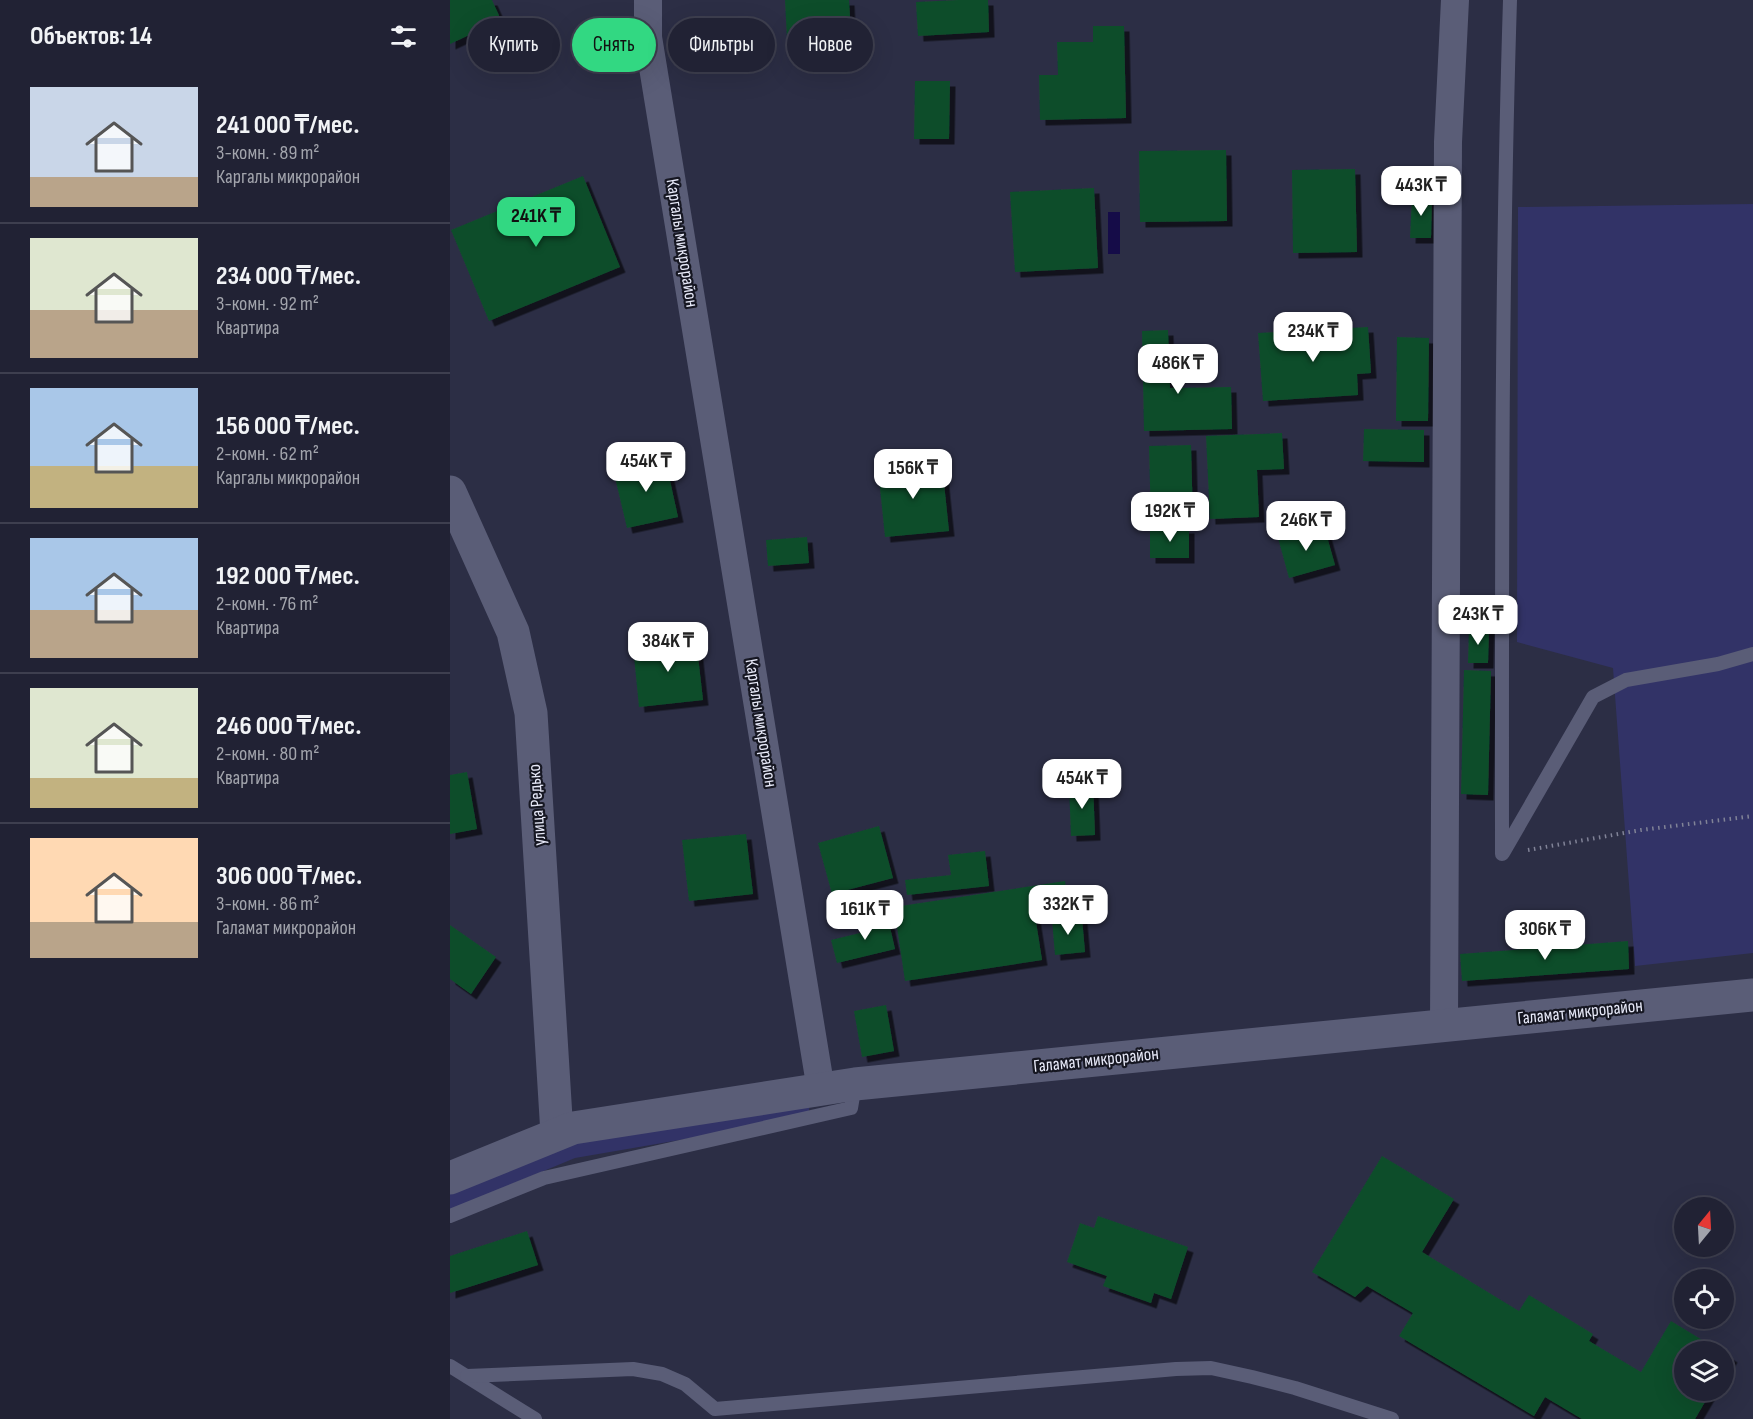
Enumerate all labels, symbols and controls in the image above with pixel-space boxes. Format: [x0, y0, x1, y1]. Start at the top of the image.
chip: Купить [468, 18, 560, 72]
chip: Снять [572, 18, 656, 72]
chip: Фильтры [668, 18, 775, 72]
chip: Новое [787, 18, 873, 72]
icon: filters [387, 20, 420, 53]
text: Объектов: 14 [30, 21, 152, 52]
text: 241 000 ₸/мес. [216, 110, 359, 141]
icon: home [78, 111, 150, 183]
text: 3-комн. · 89 m² [216, 141, 319, 165]
text: Каргалы микрорайон [216, 165, 360, 189]
pin: 443K ₸ [1372, 166, 1470, 217]
text: 443K ₸ [1395, 173, 1447, 197]
street label: Каргалы микрорайон [661, 177, 703, 309]
pin: 241K ₸ [487, 197, 585, 248]
text: 241K ₸ [511, 204, 561, 228]
text: 234 000 ₸/мес. [216, 261, 361, 292]
icon: home [78, 262, 150, 334]
text: 3-комн. · 92 m² [216, 292, 319, 316]
pin: 234K ₸ [1264, 312, 1362, 363]
text: Квартира [216, 316, 280, 340]
text: 234K ₸ [1288, 319, 1338, 343]
pin: 486K ₸ [1129, 344, 1227, 395]
text: 486K ₸ [1152, 351, 1204, 375]
text: 156 000 ₸/мес. [216, 411, 360, 442]
icon: home [78, 412, 150, 484]
text: 2-комн. · 62 m² [216, 442, 319, 466]
pin: 454K ₸ [597, 442, 695, 493]
text: 454K ₸ [620, 449, 672, 473]
pin: 156K ₸ [864, 449, 962, 500]
text: 156K ₸ [888, 456, 938, 480]
text: Каргалы микрорайон [216, 466, 360, 490]
pin: 192K ₸ [1121, 492, 1219, 543]
text: 192K ₸ [1145, 499, 1195, 523]
pin: 246K ₸ [1257, 501, 1355, 552]
text: 246K ₸ [1280, 508, 1332, 532]
text: 192 000 ₸/мес. [216, 561, 360, 592]
icon: home [78, 562, 150, 634]
text: 2-комн. · 76 m² [216, 592, 318, 616]
pin: 243K ₸ [1429, 595, 1527, 646]
text: 243K ₸ [1453, 602, 1503, 626]
text: Квартира [216, 616, 280, 640]
pin: 384K ₸ [619, 622, 717, 673]
text: 384K ₸ [642, 629, 694, 653]
street label: Каргалы микрорайон [740, 657, 782, 789]
text: 246 000 ₸/мес. [216, 711, 361, 742]
icon: home [78, 712, 150, 784]
text: 2-комн. · 80 m² [216, 742, 319, 766]
pin: 454K ₸ [1033, 759, 1131, 810]
street label: улица Редько [524, 764, 550, 846]
text: Квартира [216, 766, 280, 790]
text: 454K ₸ [1056, 766, 1108, 790]
text: 306 000 ₸/мес. [216, 861, 362, 892]
icon: home [78, 862, 150, 934]
pin: 332K ₸ [1019, 885, 1117, 936]
pin: 161K ₸ [816, 890, 914, 941]
text: 3-комн. · 86 m² [216, 892, 319, 916]
text: 332K ₸ [1043, 892, 1093, 916]
text: 161K ₸ [840, 897, 890, 921]
pin: 306K ₸ [1496, 910, 1594, 961]
text: Галамат микрорайон [216, 916, 356, 940]
text: 306K ₸ [1519, 917, 1571, 941]
street label: Галамат микрорайон [1516, 995, 1644, 1029]
street label: Галамат микрорайон [1032, 1043, 1160, 1077]
north arrow [1674, 1197, 1734, 1257]
map controls [1674, 1197, 1734, 1401]
button: locate [1674, 1269, 1734, 1329]
button: layers [1674, 1341, 1734, 1401]

